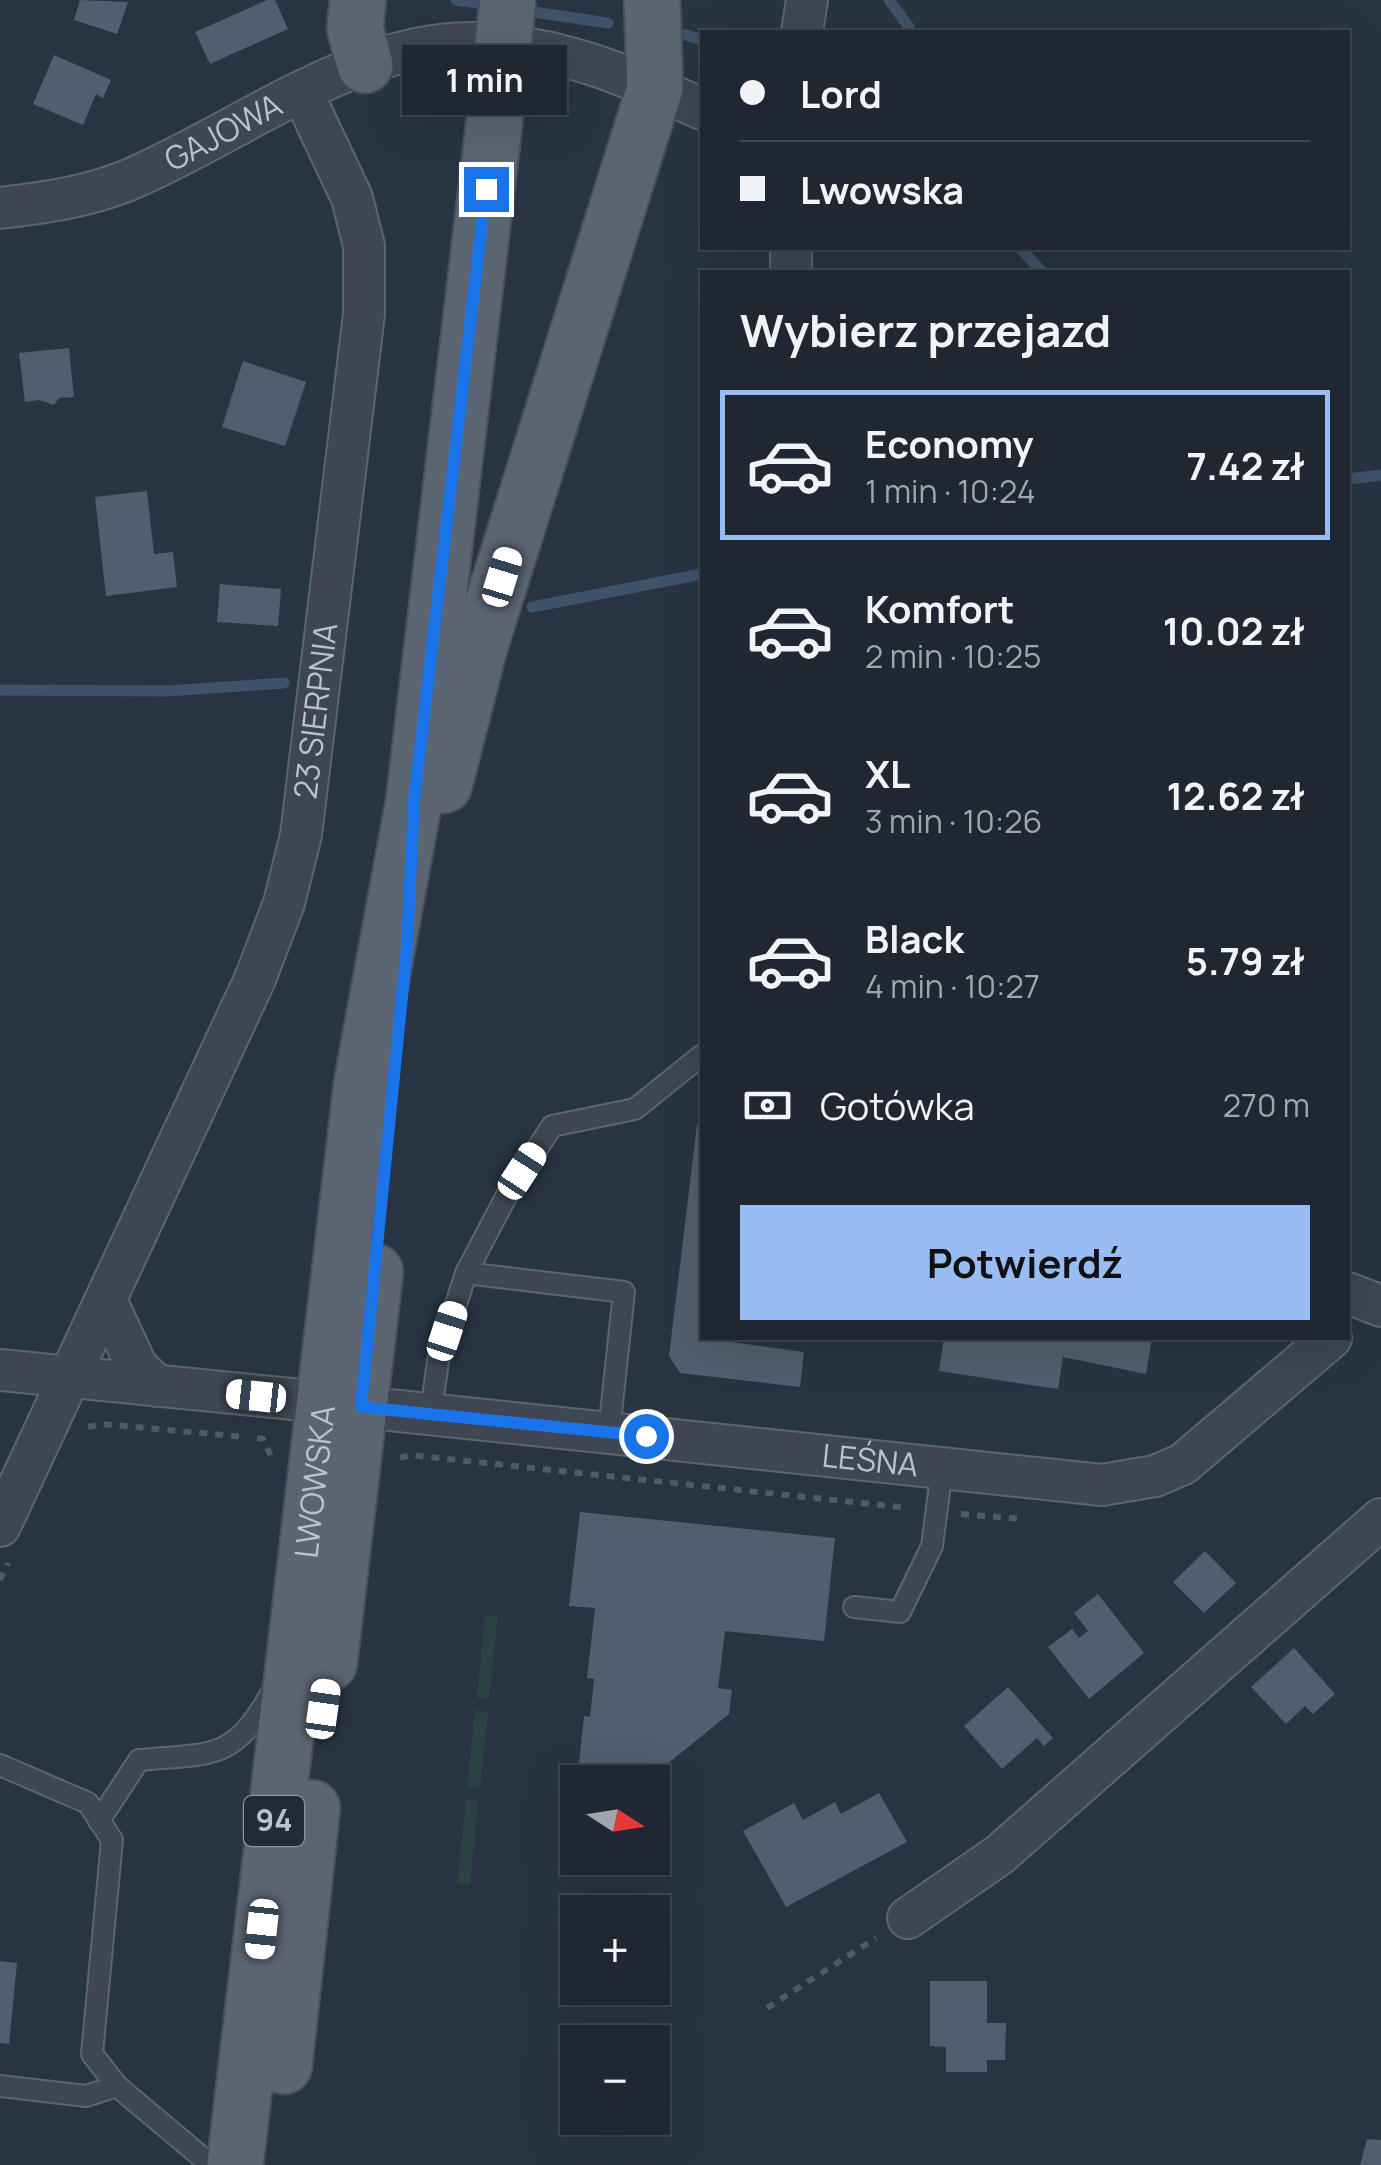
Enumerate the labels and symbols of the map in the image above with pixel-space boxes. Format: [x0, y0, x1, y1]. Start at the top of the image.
callout: 1 min [404, 44, 568, 114]
street label: GAJOWA [156, 82, 289, 181]
route end [464, 167, 509, 212]
car [479, 544, 525, 610]
street label: 23 SIERPNIA [283, 620, 347, 801]
car [493, 1138, 551, 1204]
car [423, 1298, 471, 1364]
car [225, 1378, 287, 1414]
street label: LWOWSKA [283, 1403, 345, 1560]
route start [624, 1414, 669, 1459]
street label: LEŚNA [820, 1433, 921, 1487]
car [304, 1677, 342, 1741]
north arrow [560, 1765, 670, 1875]
road number: 94 [244, 1796, 304, 1846]
car [244, 1898, 280, 1960]

